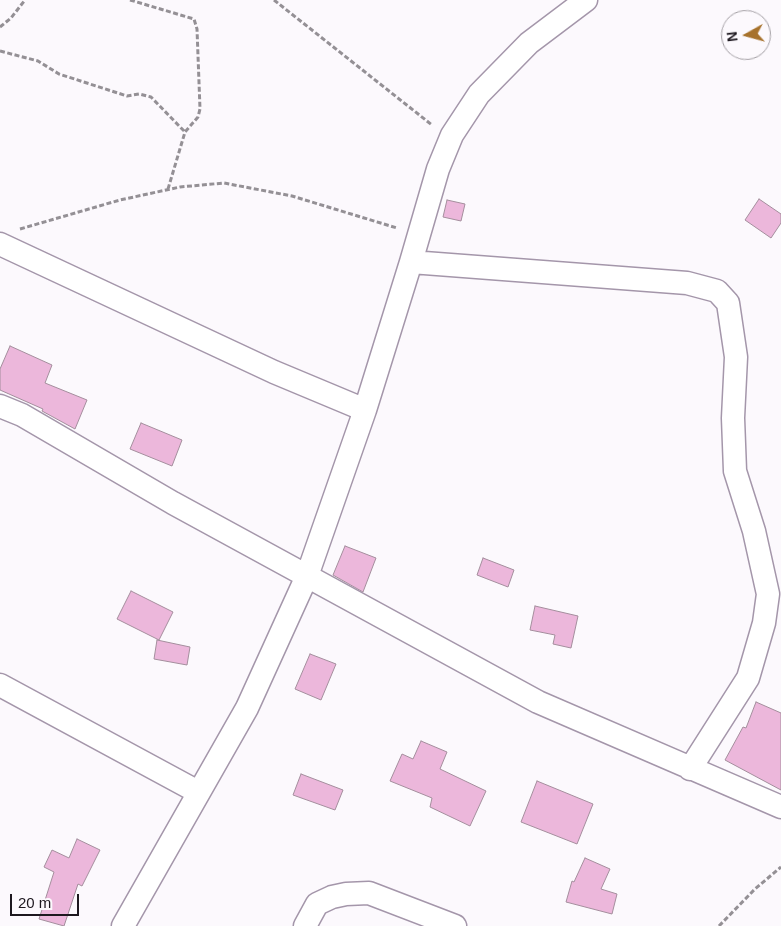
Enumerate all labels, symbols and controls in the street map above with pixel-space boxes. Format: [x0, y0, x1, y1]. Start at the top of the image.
north arrow [721, 10, 771, 60]
text: N [724, 31, 741, 43]
scale bar [12, 884, 81, 916]
text: 20 m [18, 894, 51, 911]

